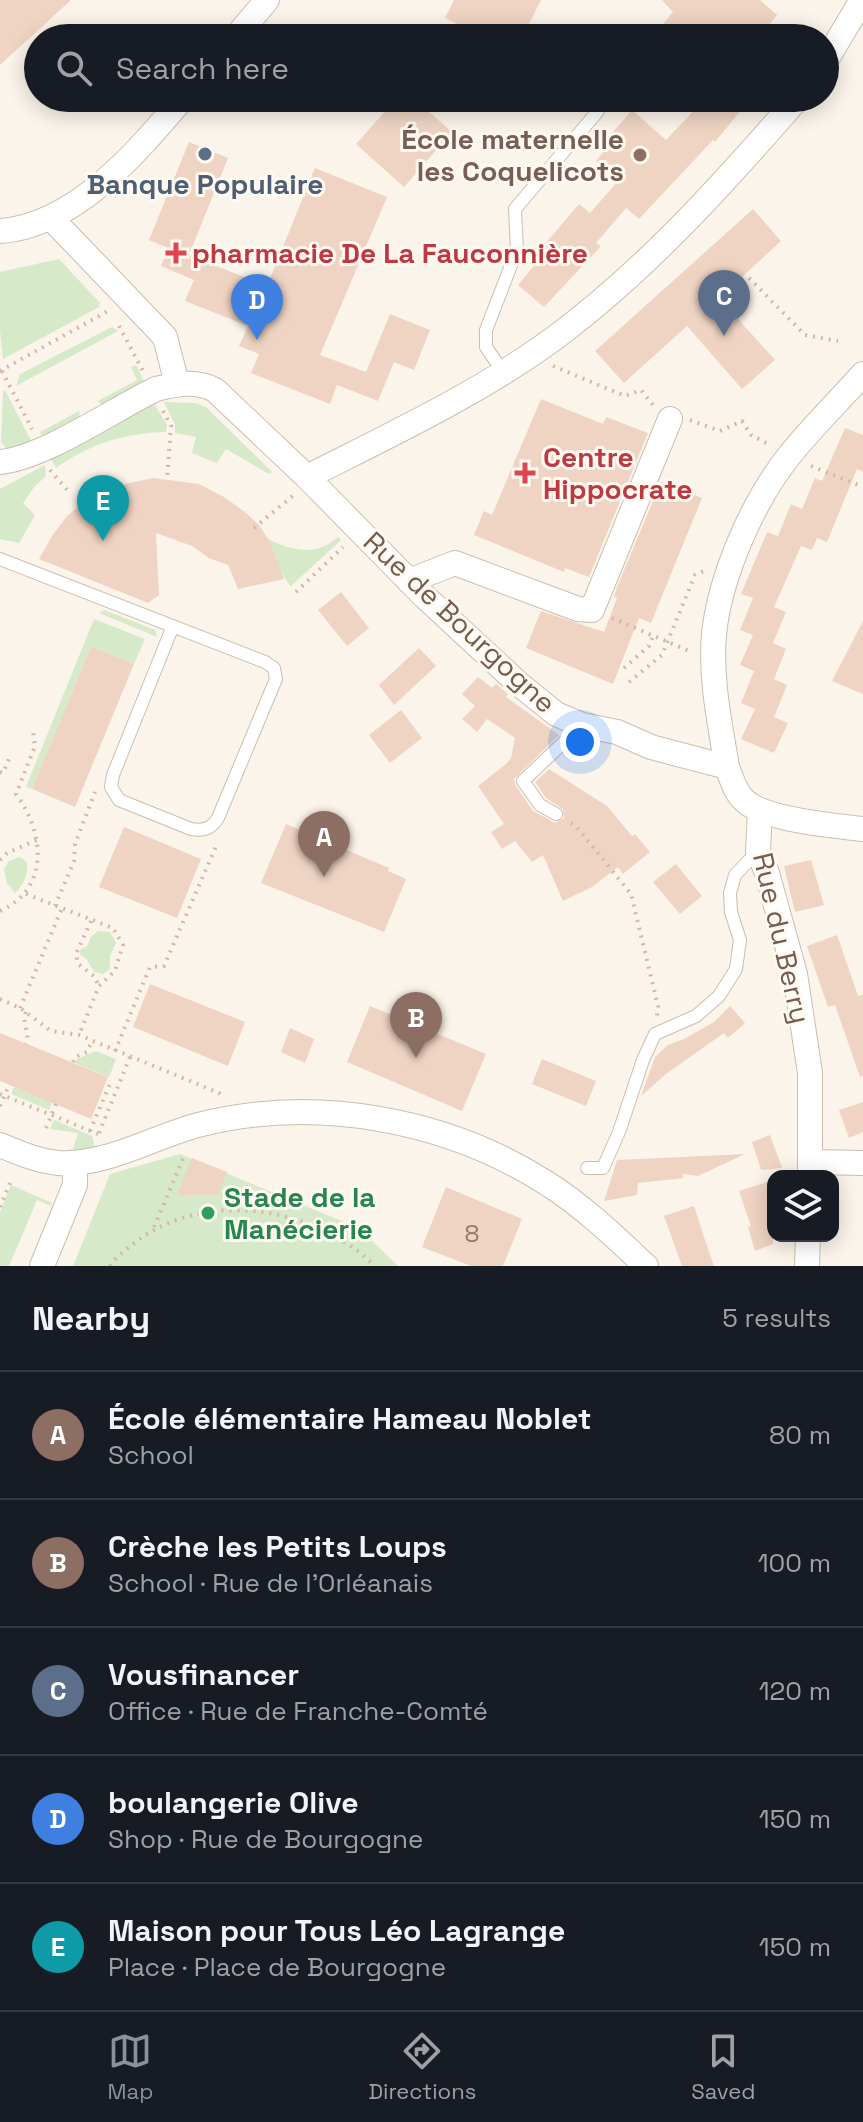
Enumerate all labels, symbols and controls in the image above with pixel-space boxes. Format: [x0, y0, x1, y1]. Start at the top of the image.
search box [24, 24, 839, 112]
icon: search [52, 46, 96, 90]
text: Search here [116, 49, 289, 88]
place label: École maternelle les Coquelicots [401, 121, 624, 189]
marker: Banque Populaire [196, 145, 214, 163]
marker: École maternelle les Coquelicots [631, 146, 649, 164]
place label: Banque Populaire [86, 166, 324, 202]
place label: pharmacie De La Fauconnière [192, 235, 588, 271]
marker: pharmacie De La Fauconnière [167, 244, 185, 262]
pin: C [698, 270, 750, 336]
pin: D [231, 274, 283, 340]
place label: Centre Hippocrate [543, 439, 692, 507]
marker: Centre Hippocrate [514, 462, 536, 484]
pin: E [77, 475, 129, 541]
street label: Rue de Bourgogne [356, 523, 564, 721]
your location [560, 722, 600, 762]
pin: A [298, 811, 350, 877]
street label: Rue du Berry [745, 849, 819, 1027]
pin: B [390, 992, 442, 1058]
map controls [767, 1170, 839, 1242]
button: layers [767, 1170, 839, 1242]
place label: Stade de la Manécierie [224, 1179, 376, 1247]
marker: Stade de la Manécierie [199, 1204, 217, 1222]
house number: 8 [465, 1218, 479, 1249]
text: Nearby [32, 1297, 150, 1340]
text: 5 results [722, 1301, 831, 1335]
text: École élémentaire Hameau Noblet [108, 1399, 591, 1438]
text: A [50, 1418, 66, 1452]
text: 80 m [769, 1418, 831, 1452]
text: School [108, 1438, 194, 1472]
text: Crèche les Petits Loups [108, 1527, 447, 1566]
text: B [49, 1546, 67, 1580]
text: 100 m [758, 1546, 831, 1580]
text: School · Rue de l'Orléanais [108, 1566, 433, 1600]
text: Vousfinancer [108, 1655, 299, 1694]
text: C [50, 1674, 66, 1708]
text: 120 m [759, 1674, 831, 1708]
text: Office · Rue de Franche-Comté [108, 1694, 488, 1728]
text: boulangerie Olive [108, 1783, 359, 1822]
text: D [49, 1802, 67, 1836]
text: 150 m [759, 1802, 831, 1836]
text: Shop · Rue de Bourgogne [108, 1822, 423, 1856]
text: Maison pour Tous Léo Lagrange [108, 1911, 565, 1950]
text: E [51, 1930, 65, 1964]
text: 150 m [759, 1930, 831, 1964]
text: Place · Place de Bourgogne [108, 1950, 446, 1984]
tab: Map [108, 2029, 153, 2105]
tab: Directions [368, 2029, 476, 2105]
tab: Saved [691, 2029, 755, 2105]

